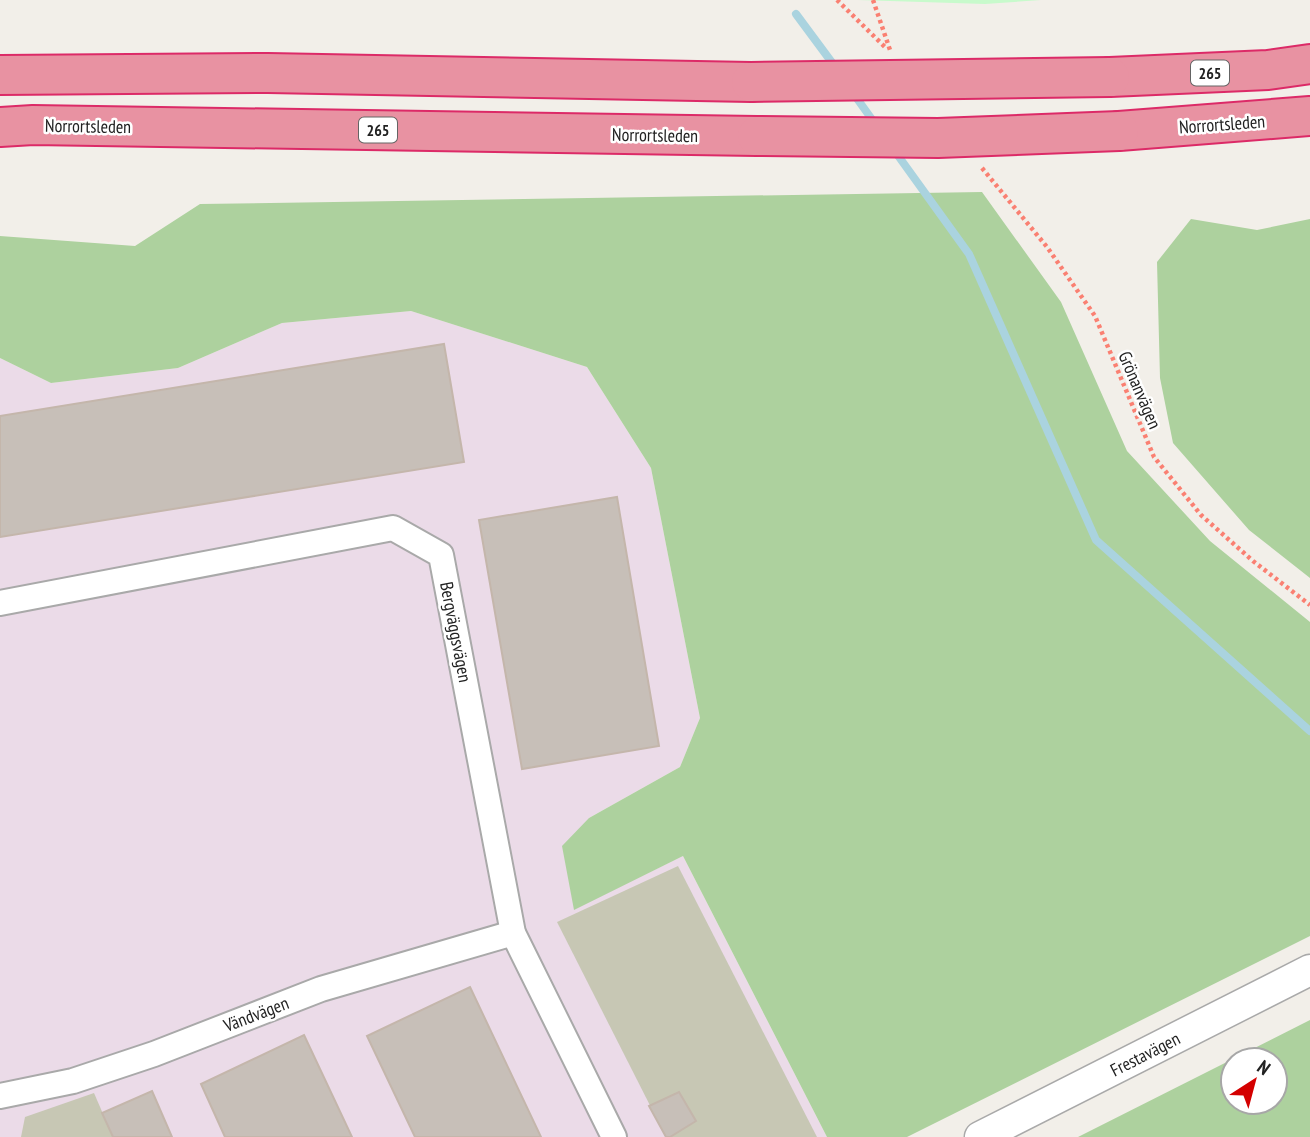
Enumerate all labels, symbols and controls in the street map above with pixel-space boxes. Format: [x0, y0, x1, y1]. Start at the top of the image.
road number: 265 [1191, 60, 1229, 86]
street label: Norrortsleden [1178, 110, 1266, 138]
street label: Norrortsleden [45, 114, 131, 138]
road number: 265 [359, 118, 397, 142]
street label: Norrortsleden [612, 123, 698, 147]
street label: Grönanvägen [1113, 348, 1167, 432]
street label: Bergväggsvägen [435, 580, 477, 684]
street label: Vändvägen [219, 991, 292, 1037]
street label: Frestavägen [1106, 1027, 1184, 1081]
north arrow [1219, 1046, 1289, 1116]
text: N [1253, 1055, 1275, 1080]

